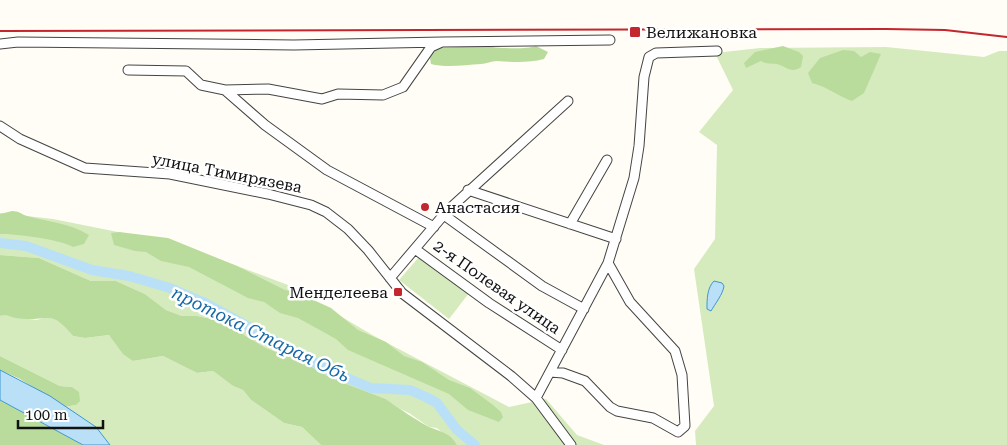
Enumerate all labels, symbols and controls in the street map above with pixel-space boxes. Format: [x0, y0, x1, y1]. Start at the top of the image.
place label: Велижановка [646, 23, 757, 42]
marker: Велижановка [628, 25, 642, 39]
street label: улица Тимирязева [150, 149, 304, 197]
place label: Анастасия [435, 198, 520, 217]
marker: Анастасия [419, 201, 431, 213]
street label: 2-я Полевая улица [430, 236, 564, 338]
water label: протока Старая Обь [169, 282, 353, 386]
place label: Менделеева [289, 283, 388, 302]
marker: Менделеева [392, 286, 404, 298]
scale bar [18, 398, 102, 430]
text: 100 m [25, 406, 68, 424]

